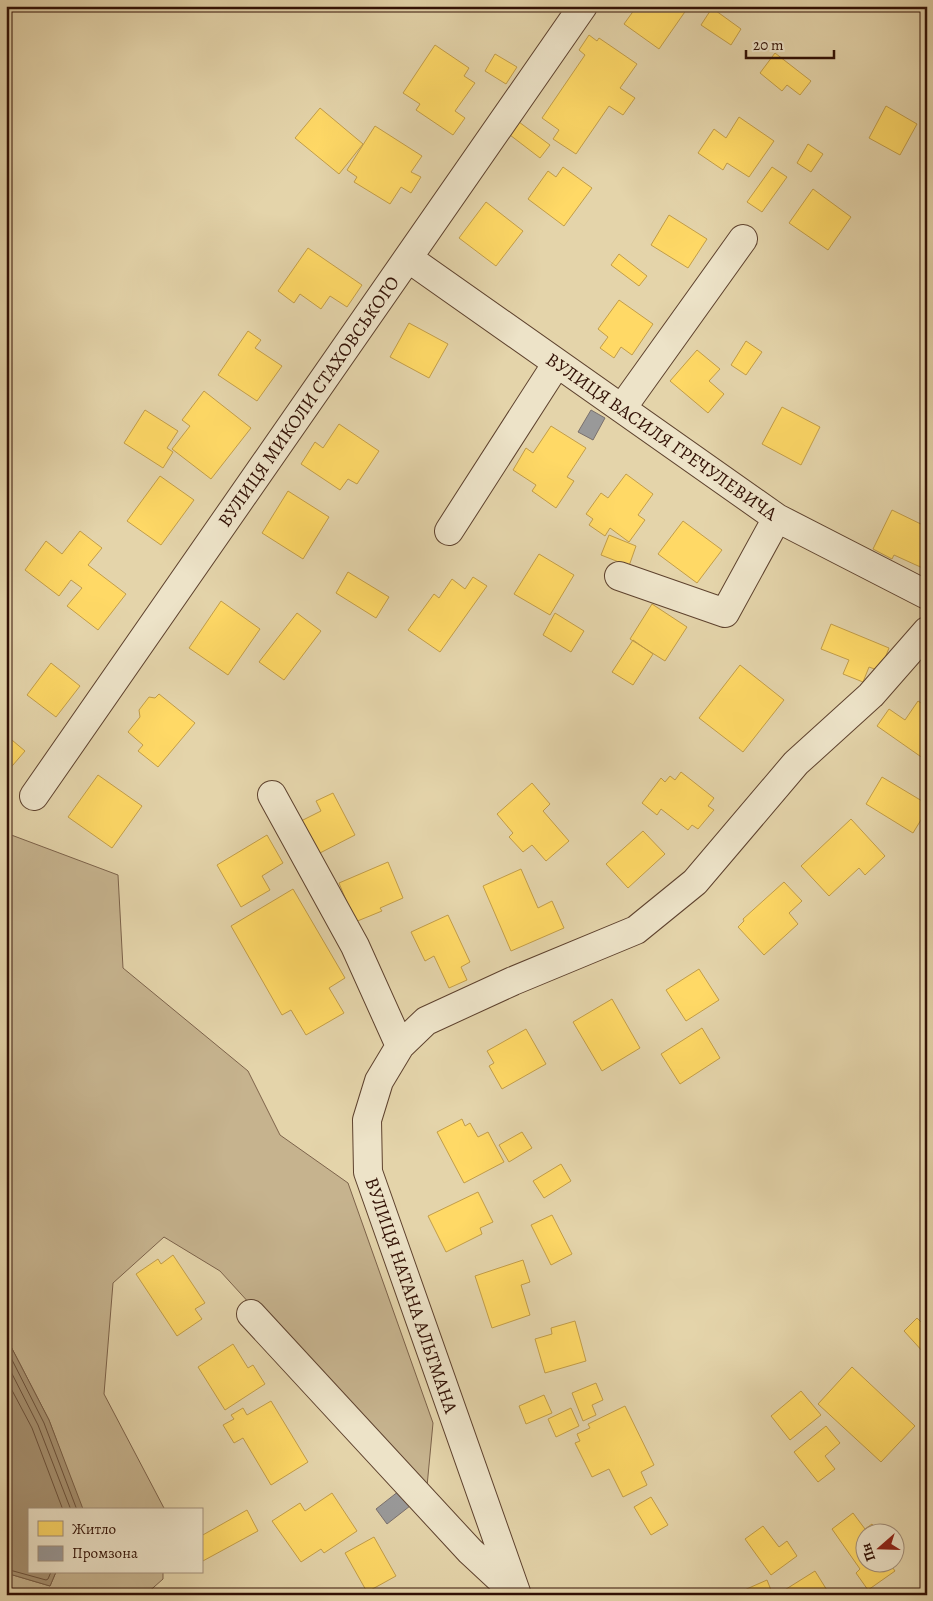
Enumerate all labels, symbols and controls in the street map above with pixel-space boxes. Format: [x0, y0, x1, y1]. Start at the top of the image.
scale bar [746, 28, 833, 60]
text: 20 m [753, 35, 784, 55]
street label: ВУЛИЦЯ МИКОЛИ СТАХОВСЬКОГО [212, 271, 406, 532]
street label: ВУЛИЦЯ ВАСИЛЯ ГРЕЧУЛЕВИЧА [541, 347, 783, 527]
street label: ВУЛИЦЯ НАТАНА АЛЬТМАНА [358, 1174, 464, 1418]
legend [28, 1508, 202, 1574]
text: Житло [72, 1519, 116, 1539]
north arrow [856, 1524, 906, 1574]
text: Пн [856, 1540, 880, 1564]
text: Промзона [72, 1543, 138, 1563]

